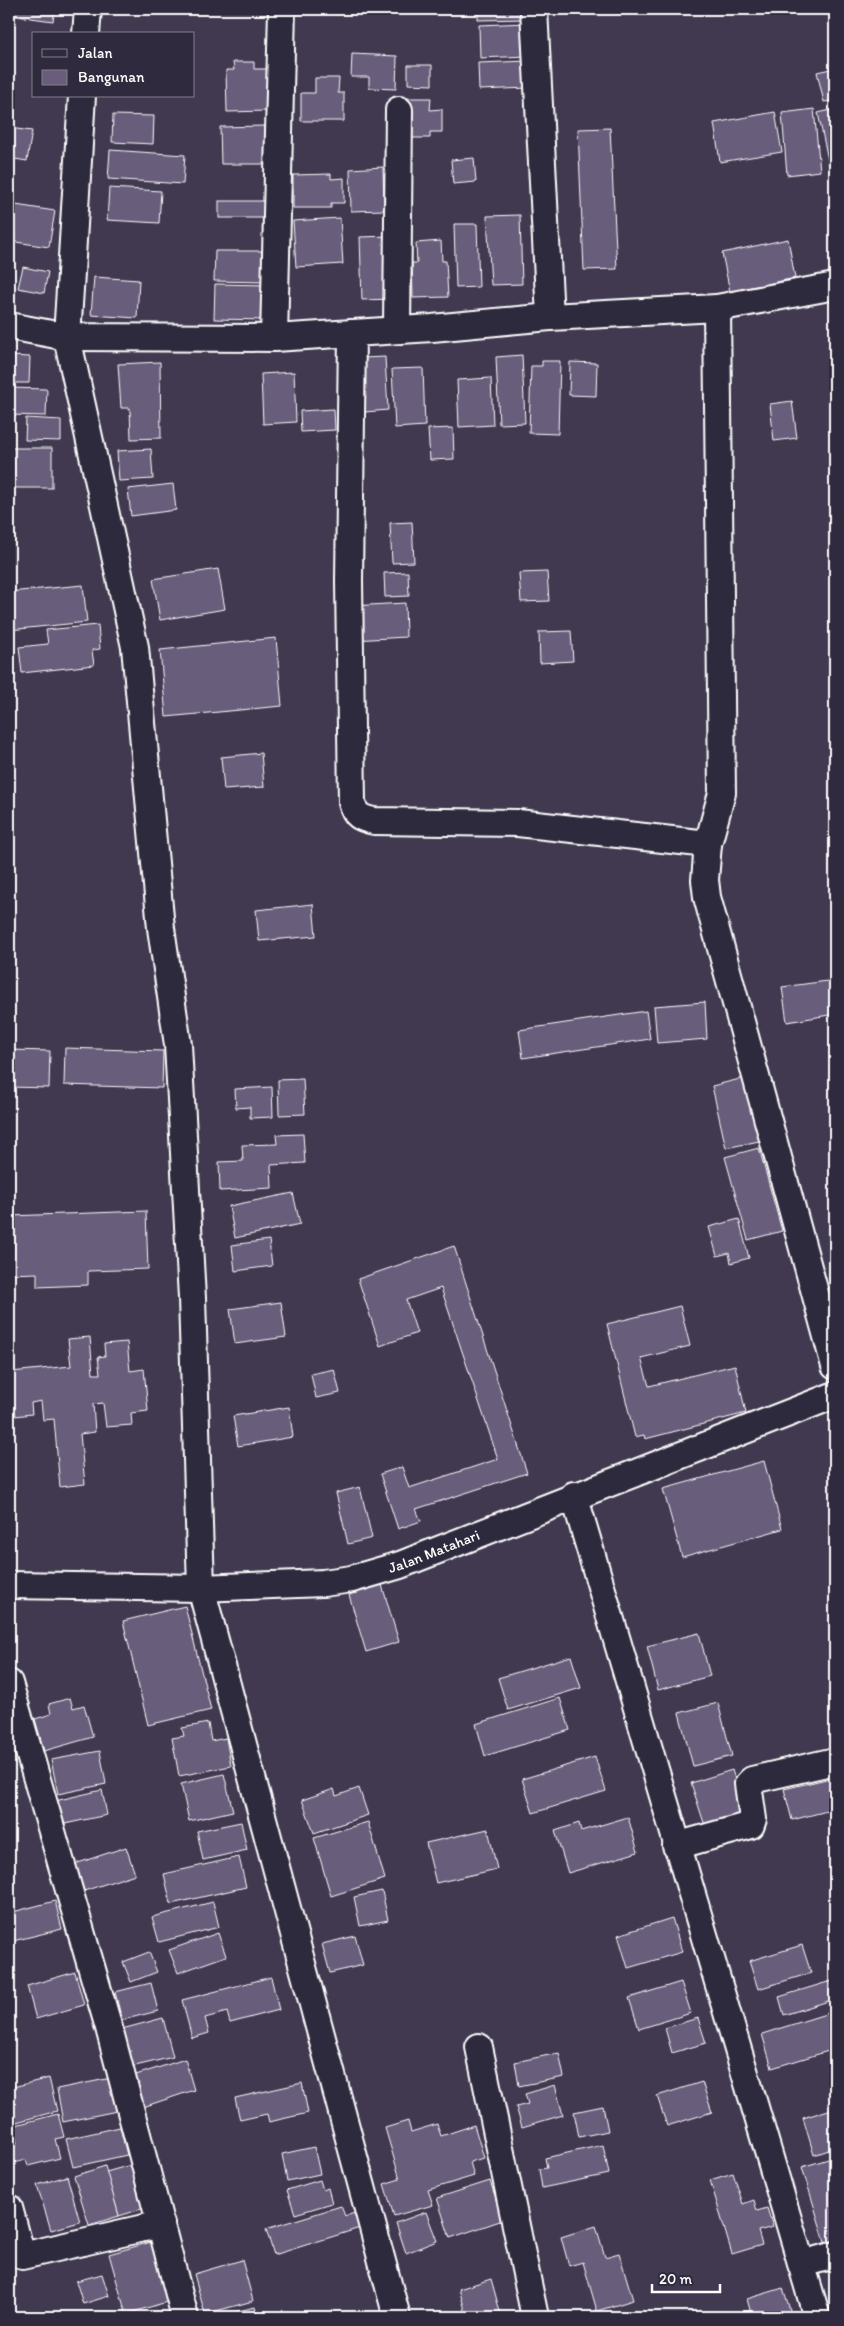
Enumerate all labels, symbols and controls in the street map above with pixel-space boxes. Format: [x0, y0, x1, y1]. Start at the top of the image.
legend [32, 32, 195, 98]
text: Jalan [78, 44, 112, 62]
text: Bangunan [78, 68, 145, 86]
street label: Jalan Matahari [386, 1526, 482, 1577]
scale bar [652, 2261, 719, 2293]
text: 20 m [659, 2270, 693, 2288]

